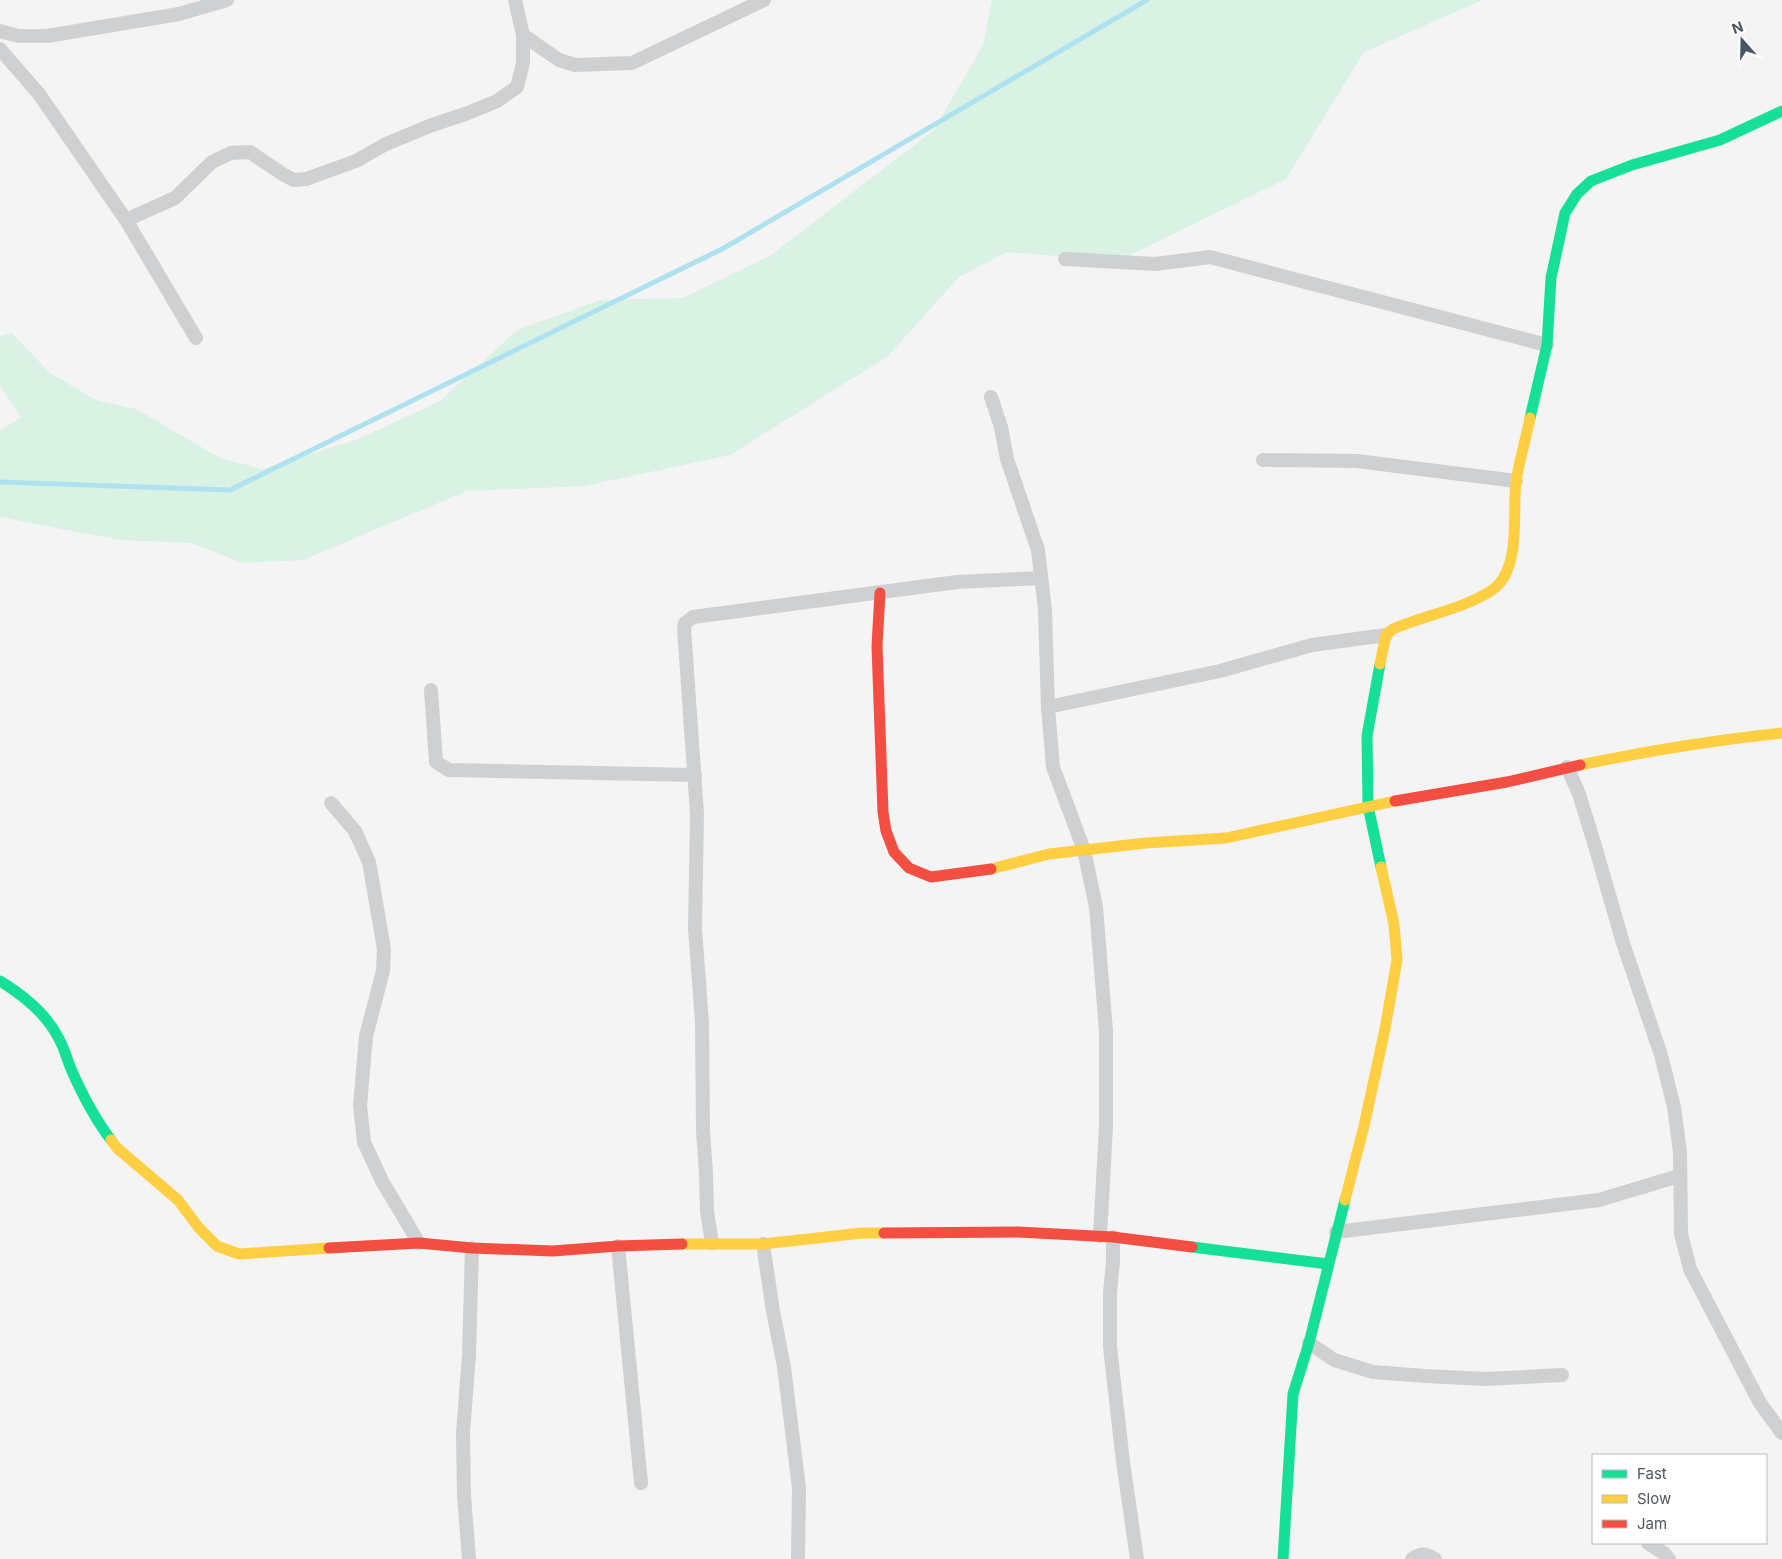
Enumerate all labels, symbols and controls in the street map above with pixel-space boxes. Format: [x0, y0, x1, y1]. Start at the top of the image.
north arrow [1717, 15, 1767, 65]
text: N [1729, 18, 1745, 37]
legend [1592, 1454, 1767, 1544]
text: Fast [1637, 1464, 1667, 1483]
text: Slow [1637, 1489, 1671, 1508]
text: Jam [1637, 1514, 1667, 1533]

